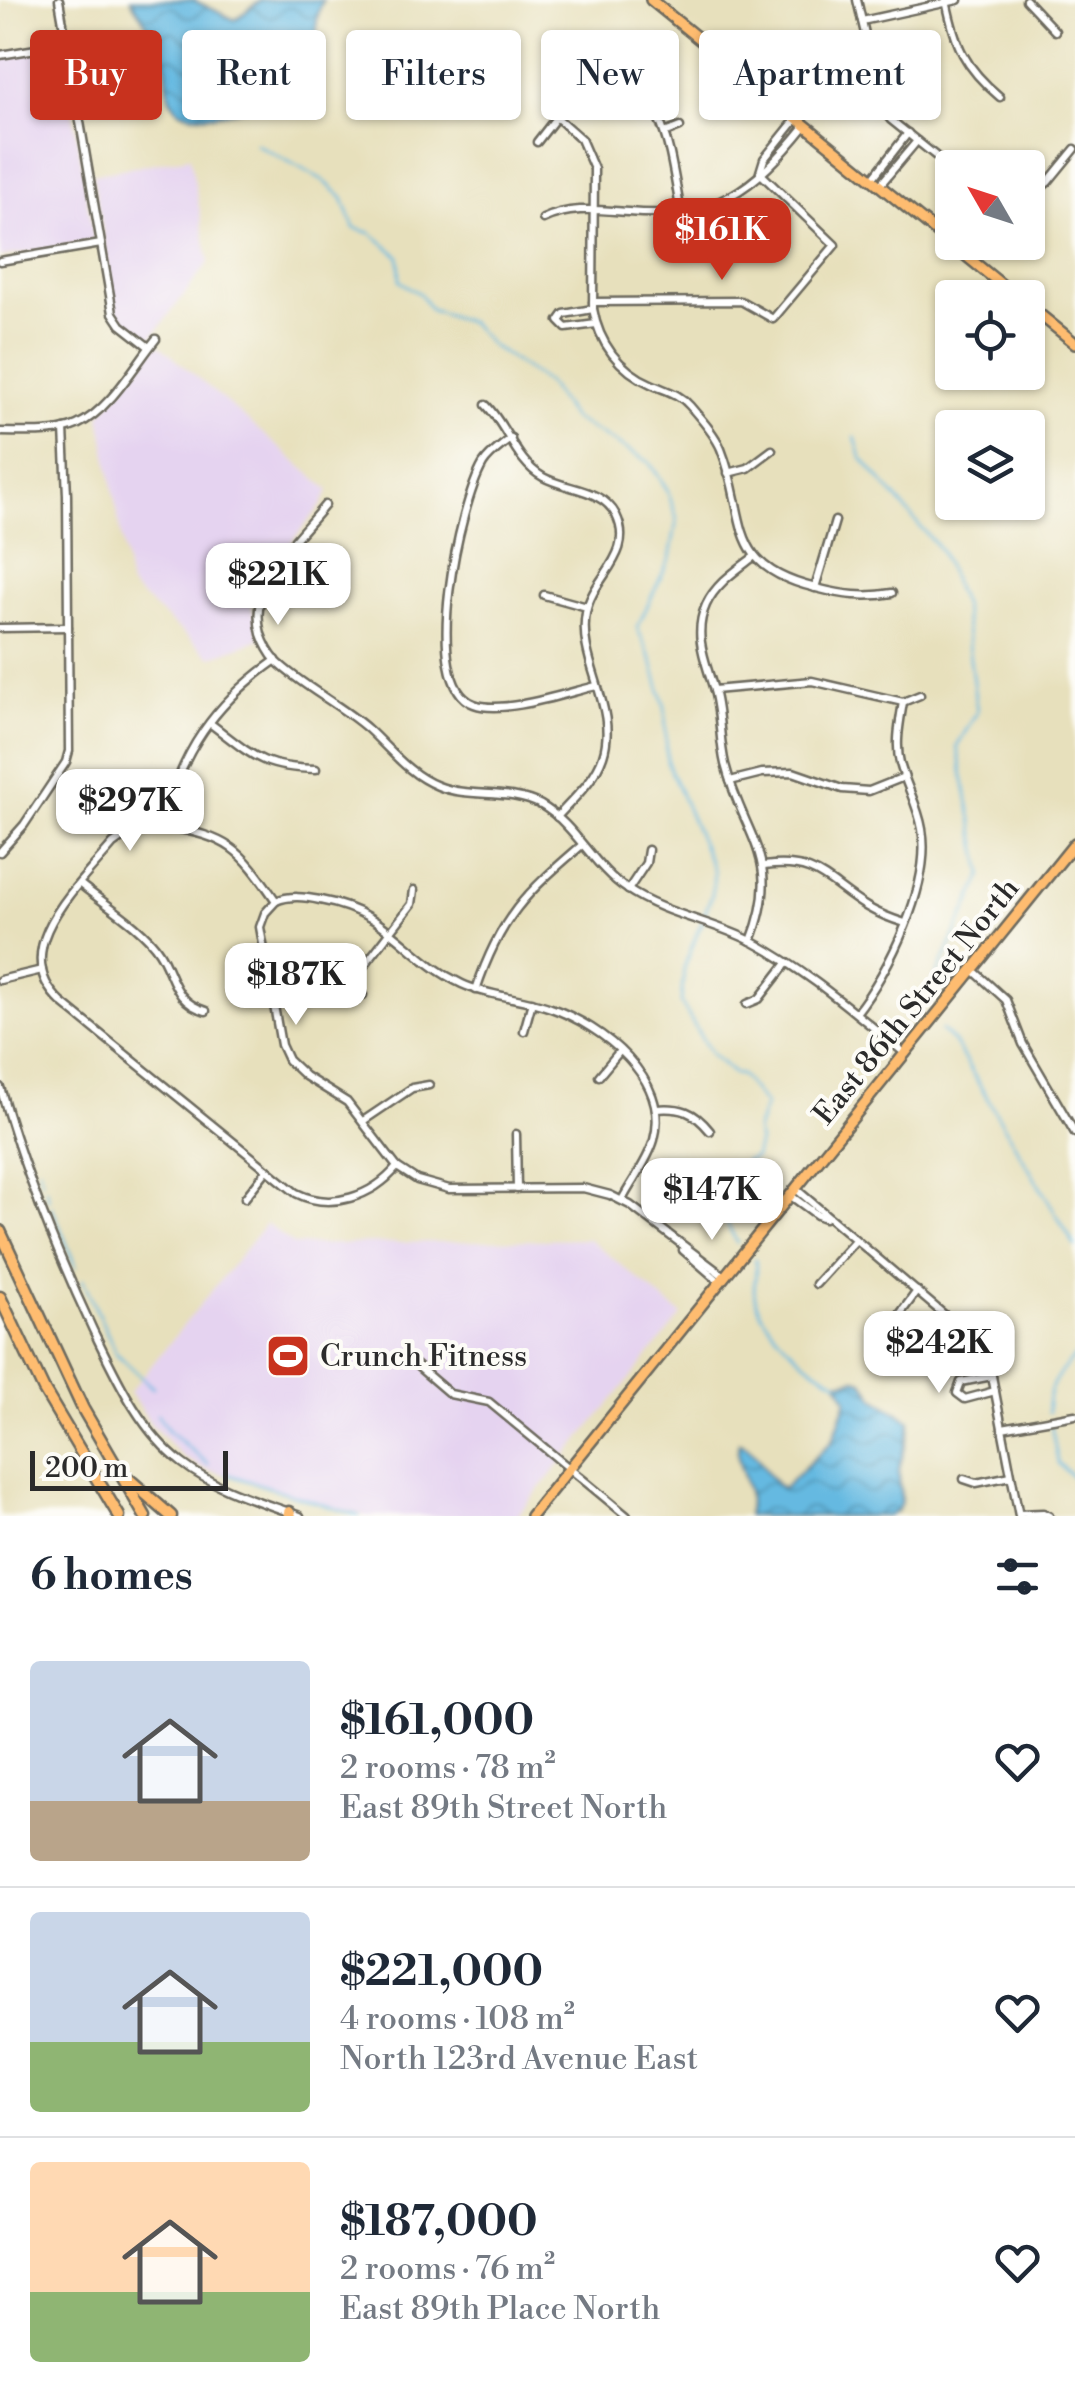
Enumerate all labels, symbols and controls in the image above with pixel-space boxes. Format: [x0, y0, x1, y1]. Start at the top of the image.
chip: Buy [30, 30, 162, 120]
chip: Rent [182, 30, 326, 120]
chip: Filters [346, 30, 521, 120]
chip: New [541, 30, 679, 120]
chip: Apartment [699, 30, 941, 120]
north arrow [935, 150, 1045, 260]
map controls [935, 150, 1045, 520]
pin: $161K [652, 198, 792, 283]
text: $161K [675, 210, 769, 250]
button: locate [935, 280, 1045, 390]
button: layers [935, 410, 1045, 520]
pin: $221K [208, 543, 348, 628]
text: $221K [228, 555, 328, 595]
pin: $297K [60, 769, 200, 854]
text: $297K [78, 781, 182, 821]
street label: East 86th Street North [805, 870, 1028, 1133]
pin: $187K [226, 943, 366, 1028]
text: $187K [247, 955, 345, 995]
pin: $147K [642, 1158, 782, 1243]
text: $147K [663, 1170, 761, 1210]
pin: $242K [869, 1311, 1009, 1396]
text: $242K [886, 1323, 992, 1363]
sports icon: Crunch Fitness [265, 1333, 311, 1379]
place label: Crunch Fitness [320, 1338, 527, 1376]
scale bar [30, 1446, 228, 1490]
text: 200 m [45, 1451, 128, 1486]
icon: filters [990, 1549, 1045, 1604]
text: 6 homes [30, 1550, 193, 1603]
text: $161,000 [340, 1695, 534, 1748]
icon: home [110, 1701, 230, 1821]
icon: heart [990, 1734, 1045, 1789]
text: 2 rooms · 78 m² [340, 1748, 556, 1788]
text: East 89th Street North [340, 1788, 667, 1828]
text: $221,000 [340, 1946, 543, 1999]
icon: home [110, 1952, 230, 2072]
icon: heart [990, 1985, 1045, 2040]
text: 4 rooms · 108 m² [340, 1999, 575, 2039]
text: North 123rd Avenue East [340, 2039, 698, 2079]
text: $187,000 [340, 2196, 538, 2249]
icon: home [110, 2202, 230, 2322]
icon: heart [990, 2235, 1045, 2290]
text: 2 rooms · 76 m² [340, 2249, 555, 2289]
text: East 89th Place North [340, 2289, 660, 2329]

